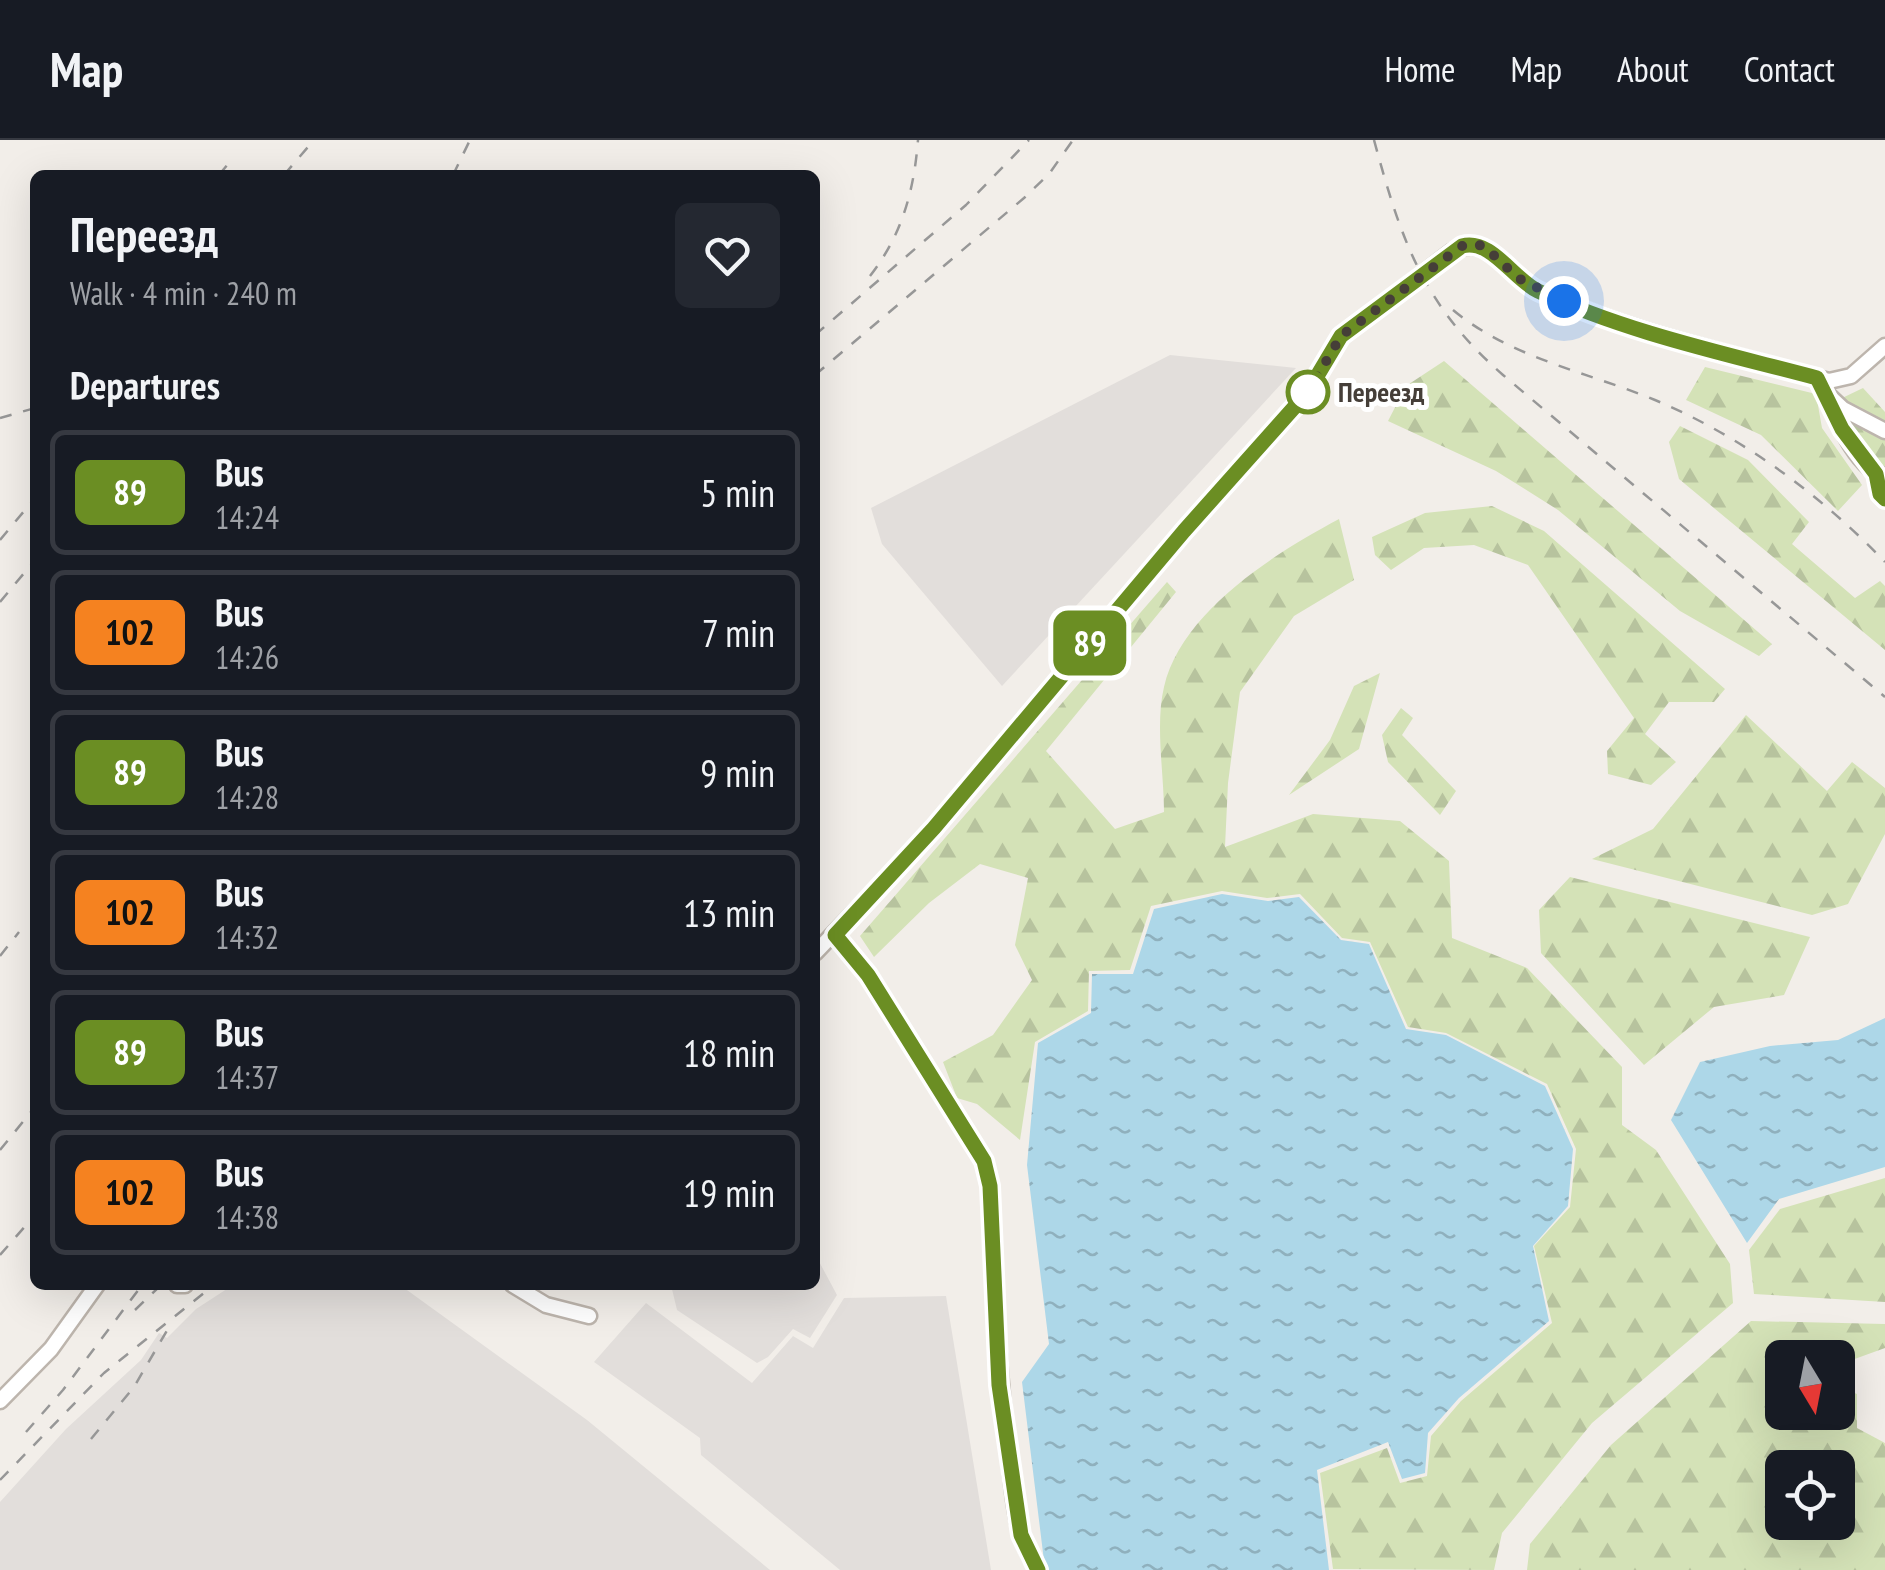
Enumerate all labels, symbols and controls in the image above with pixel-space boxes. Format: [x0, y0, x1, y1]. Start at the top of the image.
text: Map [50, 38, 123, 100]
text: Home [1384, 46, 1456, 92]
text: Map [1511, 46, 1562, 92]
text: About [1617, 46, 1689, 92]
text: Contact [1744, 46, 1835, 92]
text: Переезд [70, 203, 218, 265]
button: heart [675, 203, 780, 308]
text: Walk · 4 min · 240 m [70, 272, 297, 314]
your location [1539, 276, 1589, 326]
text: Departures [70, 360, 220, 409]
marker: Переезд [1287, 371, 1329, 413]
place label: Переезд [1338, 373, 1425, 410]
text: Bus [215, 447, 264, 496]
text: 5 min [700, 468, 775, 517]
text: 89 [113, 469, 147, 515]
text: 14:24 [215, 496, 279, 538]
text: Bus [215, 587, 264, 636]
text: 7 min [702, 608, 775, 657]
text: 102 [105, 609, 155, 655]
line badge: 89 [1045, 610, 1135, 676]
text: 89 [1073, 620, 1107, 666]
text: 14:26 [215, 636, 279, 678]
text: Bus [215, 727, 264, 776]
text: 9 min [700, 748, 775, 797]
text: 89 [113, 749, 147, 795]
text: 14:28 [215, 776, 279, 818]
text: Bus [215, 867, 264, 916]
text: 13 min [683, 888, 775, 937]
text: 102 [105, 889, 155, 935]
text: 14:32 [215, 916, 279, 958]
text: Bus [215, 1007, 264, 1056]
text: 18 min [683, 1028, 775, 1077]
text: 89 [113, 1029, 147, 1075]
text: 14:37 [215, 1056, 279, 1098]
text: Bus [215, 1147, 264, 1196]
text: 19 min [683, 1168, 775, 1217]
text: 102 [105, 1169, 155, 1215]
text: 14:38 [215, 1196, 279, 1238]
north arrow [1765, 1340, 1855, 1430]
map controls [1765, 1340, 1855, 1540]
button: locate [1765, 1450, 1855, 1540]

